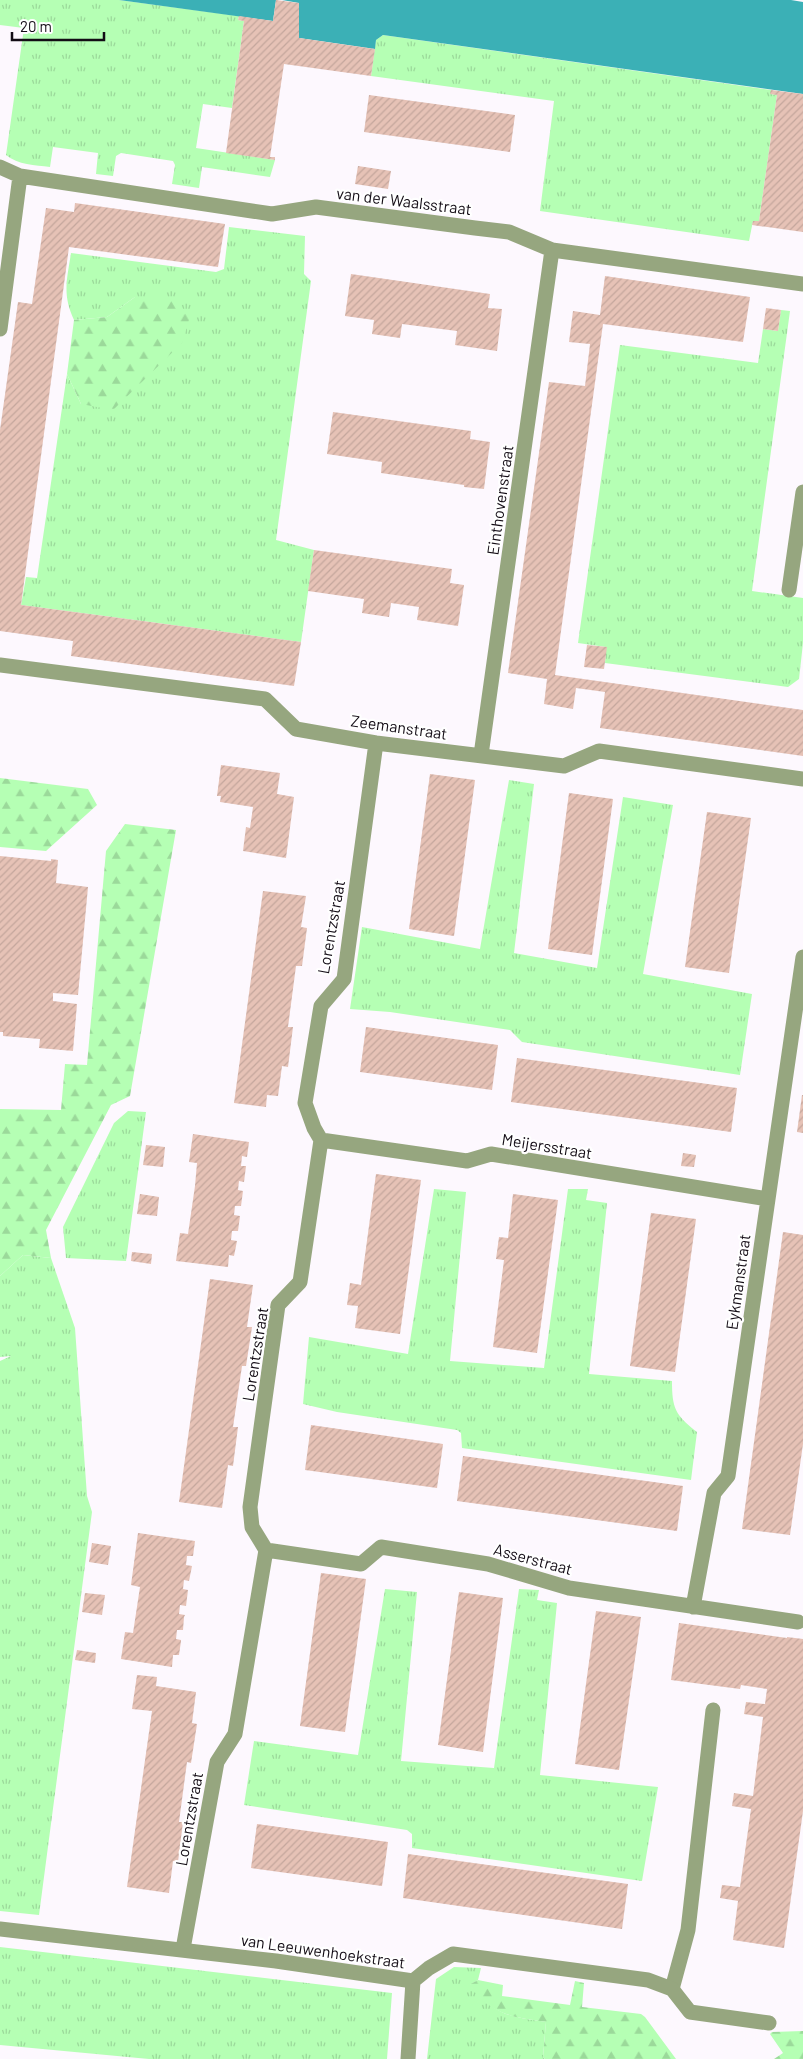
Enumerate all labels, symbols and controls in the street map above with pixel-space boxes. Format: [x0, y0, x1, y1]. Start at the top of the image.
scale bar [12, 10, 105, 42]
text: 20 m [20, 17, 52, 35]
street label: van der Waalsstraat [335, 183, 473, 218]
street label: Einthovenstraat [482, 444, 517, 556]
street label: Zeemanstraat [350, 710, 449, 743]
street label: Lorentzstraat [313, 878, 348, 975]
street label: Meijersstraat [501, 1129, 594, 1162]
street label: Eykmanstraat [721, 1233, 754, 1331]
street label: Lorentzstraat [238, 1305, 271, 1402]
street label: Asserstraat [492, 1539, 575, 1578]
street label: Lorentzstraat [171, 1770, 206, 1867]
street label: van Leeuwenhoekstraat [240, 1930, 406, 1971]

